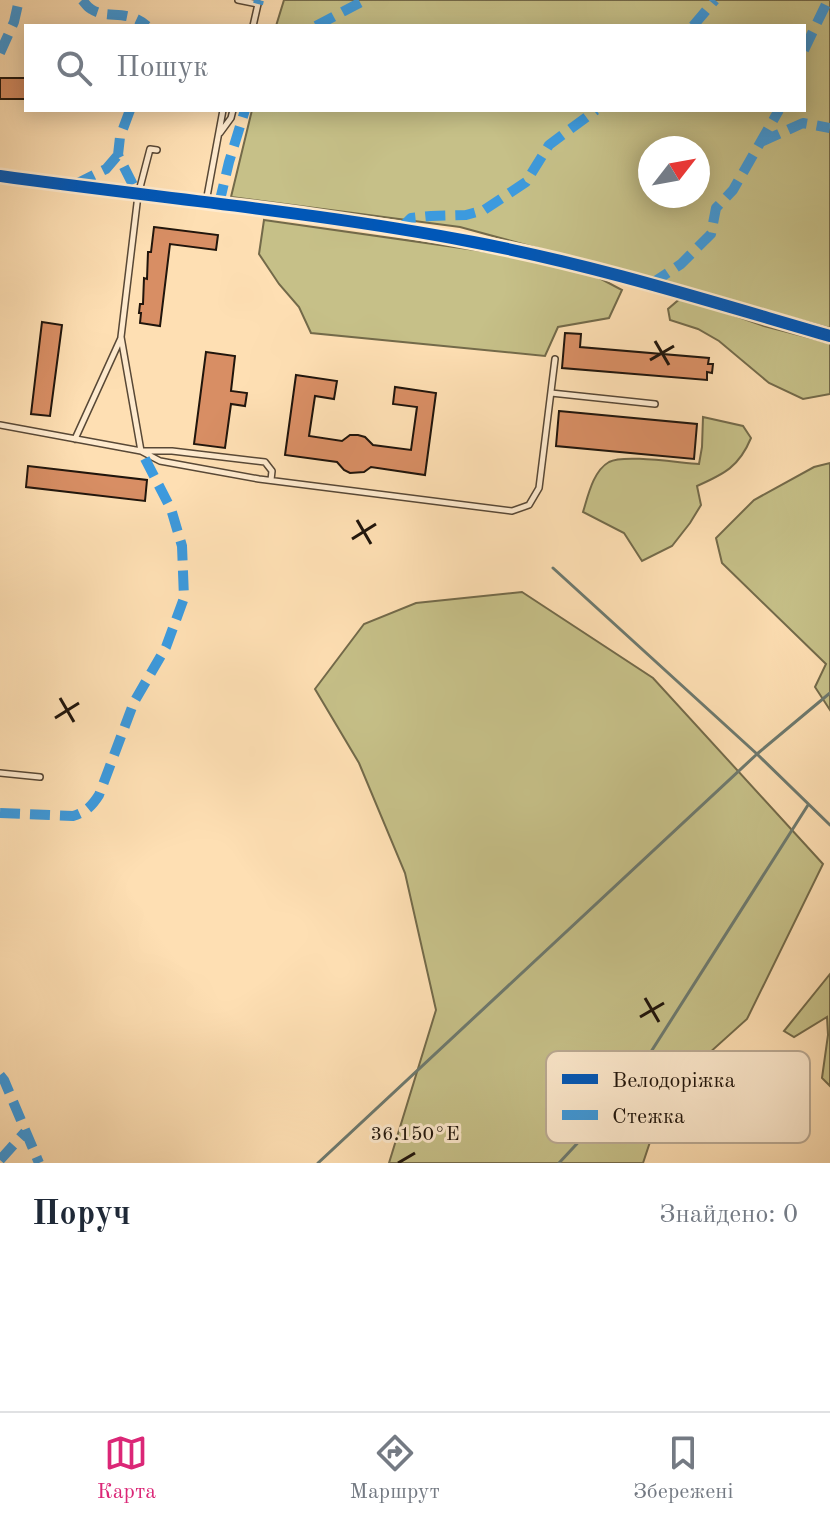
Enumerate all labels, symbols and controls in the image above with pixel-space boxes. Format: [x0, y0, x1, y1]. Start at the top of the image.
search box [24, 24, 806, 112]
icon: search [52, 46, 96, 90]
text: Пошук [116, 53, 208, 83]
north arrow [638, 136, 710, 208]
legend [546, 1051, 810, 1143]
text: Велодоріжка [612, 1070, 736, 1092]
text: Стежка [612, 1106, 685, 1128]
text: 36.150°E [371, 1125, 460, 1145]
text: Поруч [32, 1198, 131, 1232]
text: Знайдено: 0 [659, 1202, 798, 1228]
tab: Карта [97, 1431, 156, 1506]
tab: Маршрут [349, 1431, 440, 1506]
tab: Збережені [633, 1431, 733, 1506]

